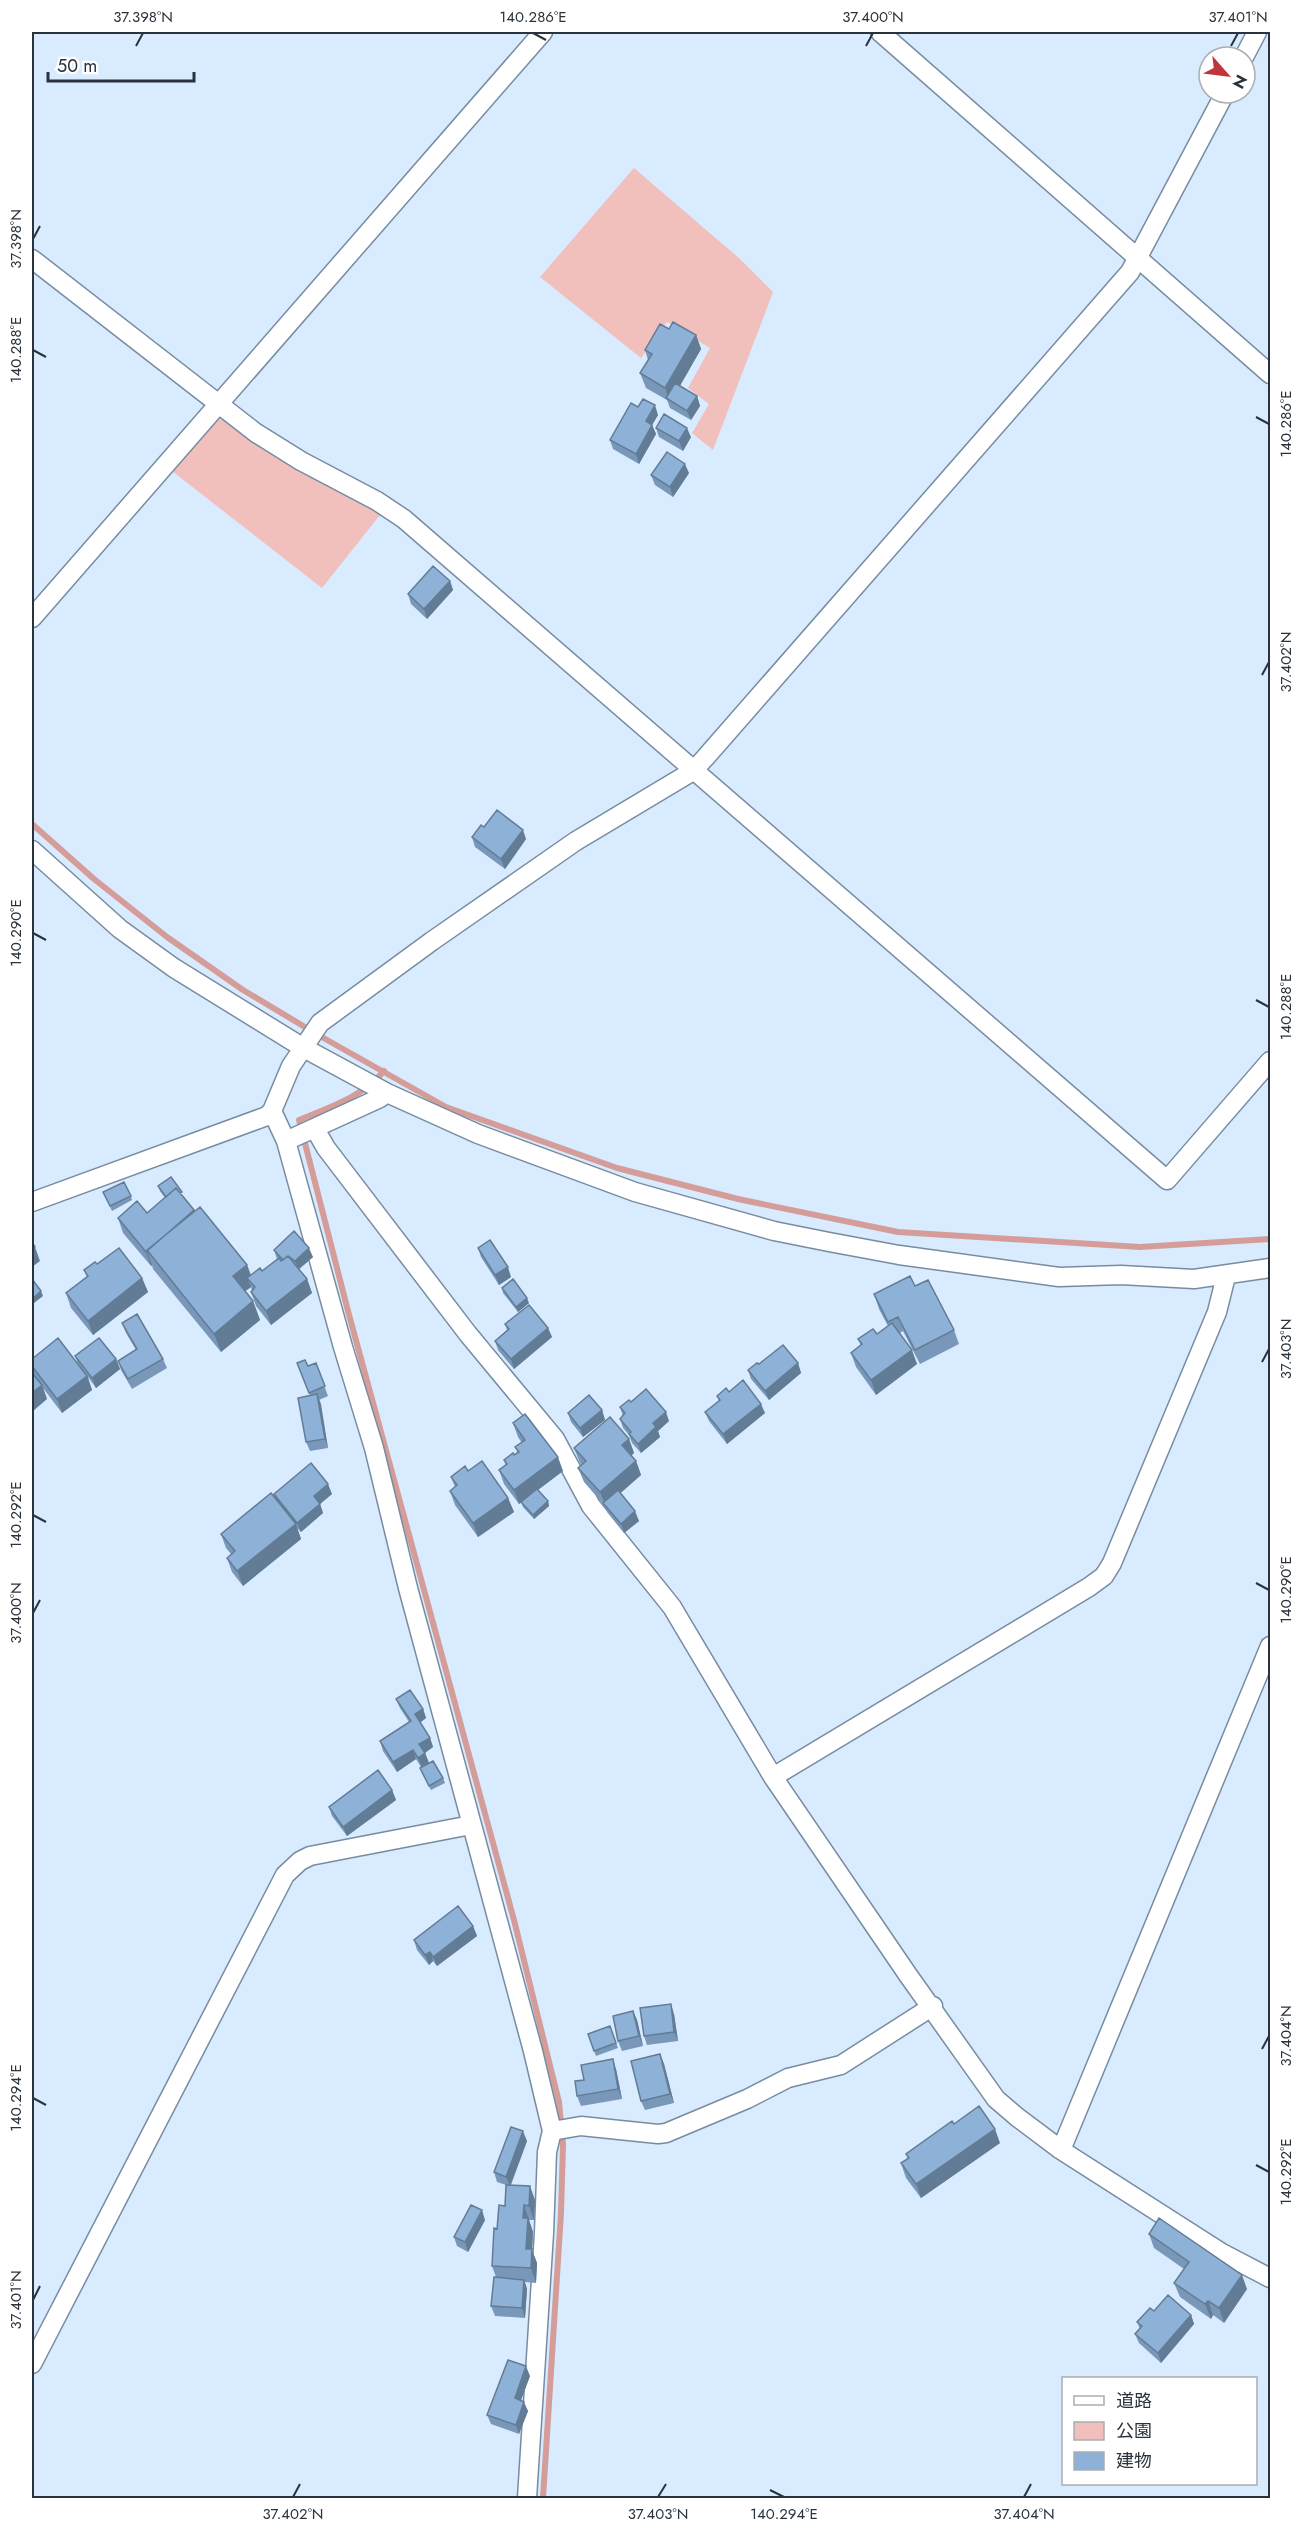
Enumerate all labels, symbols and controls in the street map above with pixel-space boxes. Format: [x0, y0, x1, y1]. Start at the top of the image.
text: 37.398°N [113, 6, 173, 28]
text: 140.286°E [500, 6, 566, 28]
text: 37.400°N [842, 6, 904, 28]
text: 37.401°N [1208, 6, 1268, 28]
scale bar [48, 45, 194, 83]
north arrow [1197, 45, 1257, 105]
text: 50 m [57, 53, 97, 79]
text: N [1227, 71, 1253, 93]
text: 37.398°N [5, 209, 27, 269]
text: 140.288°E [5, 317, 27, 383]
text: 140.286°E [1275, 391, 1297, 457]
text: 37.402°N [1275, 632, 1297, 692]
text: 140.290°E [5, 899, 27, 967]
text: 140.288°E [1275, 974, 1297, 1040]
text: 37.403°N [1275, 1319, 1297, 1379]
text: 140.292°E [5, 1481, 27, 1549]
text: 140.290°E [1275, 1556, 1297, 1624]
text: 37.400°N [5, 1582, 27, 1644]
text: 37.404°N [1275, 2005, 1297, 2067]
text: 140.294°E [5, 2064, 27, 2132]
text: 140.292°E [1275, 2138, 1297, 2206]
text: 37.401°N [5, 2270, 27, 2330]
legend [1062, 2377, 1257, 2485]
text: 道路 [1116, 2388, 1152, 2414]
text: 公園 [1116, 2418, 1152, 2444]
text: 建物 [1116, 2448, 1152, 2474]
text: 37.402°N [263, 2503, 323, 2525]
text: 37.403°N [628, 2503, 688, 2525]
text: 140.294°E [750, 2503, 818, 2525]
text: 37.404°N [993, 2503, 1055, 2525]

